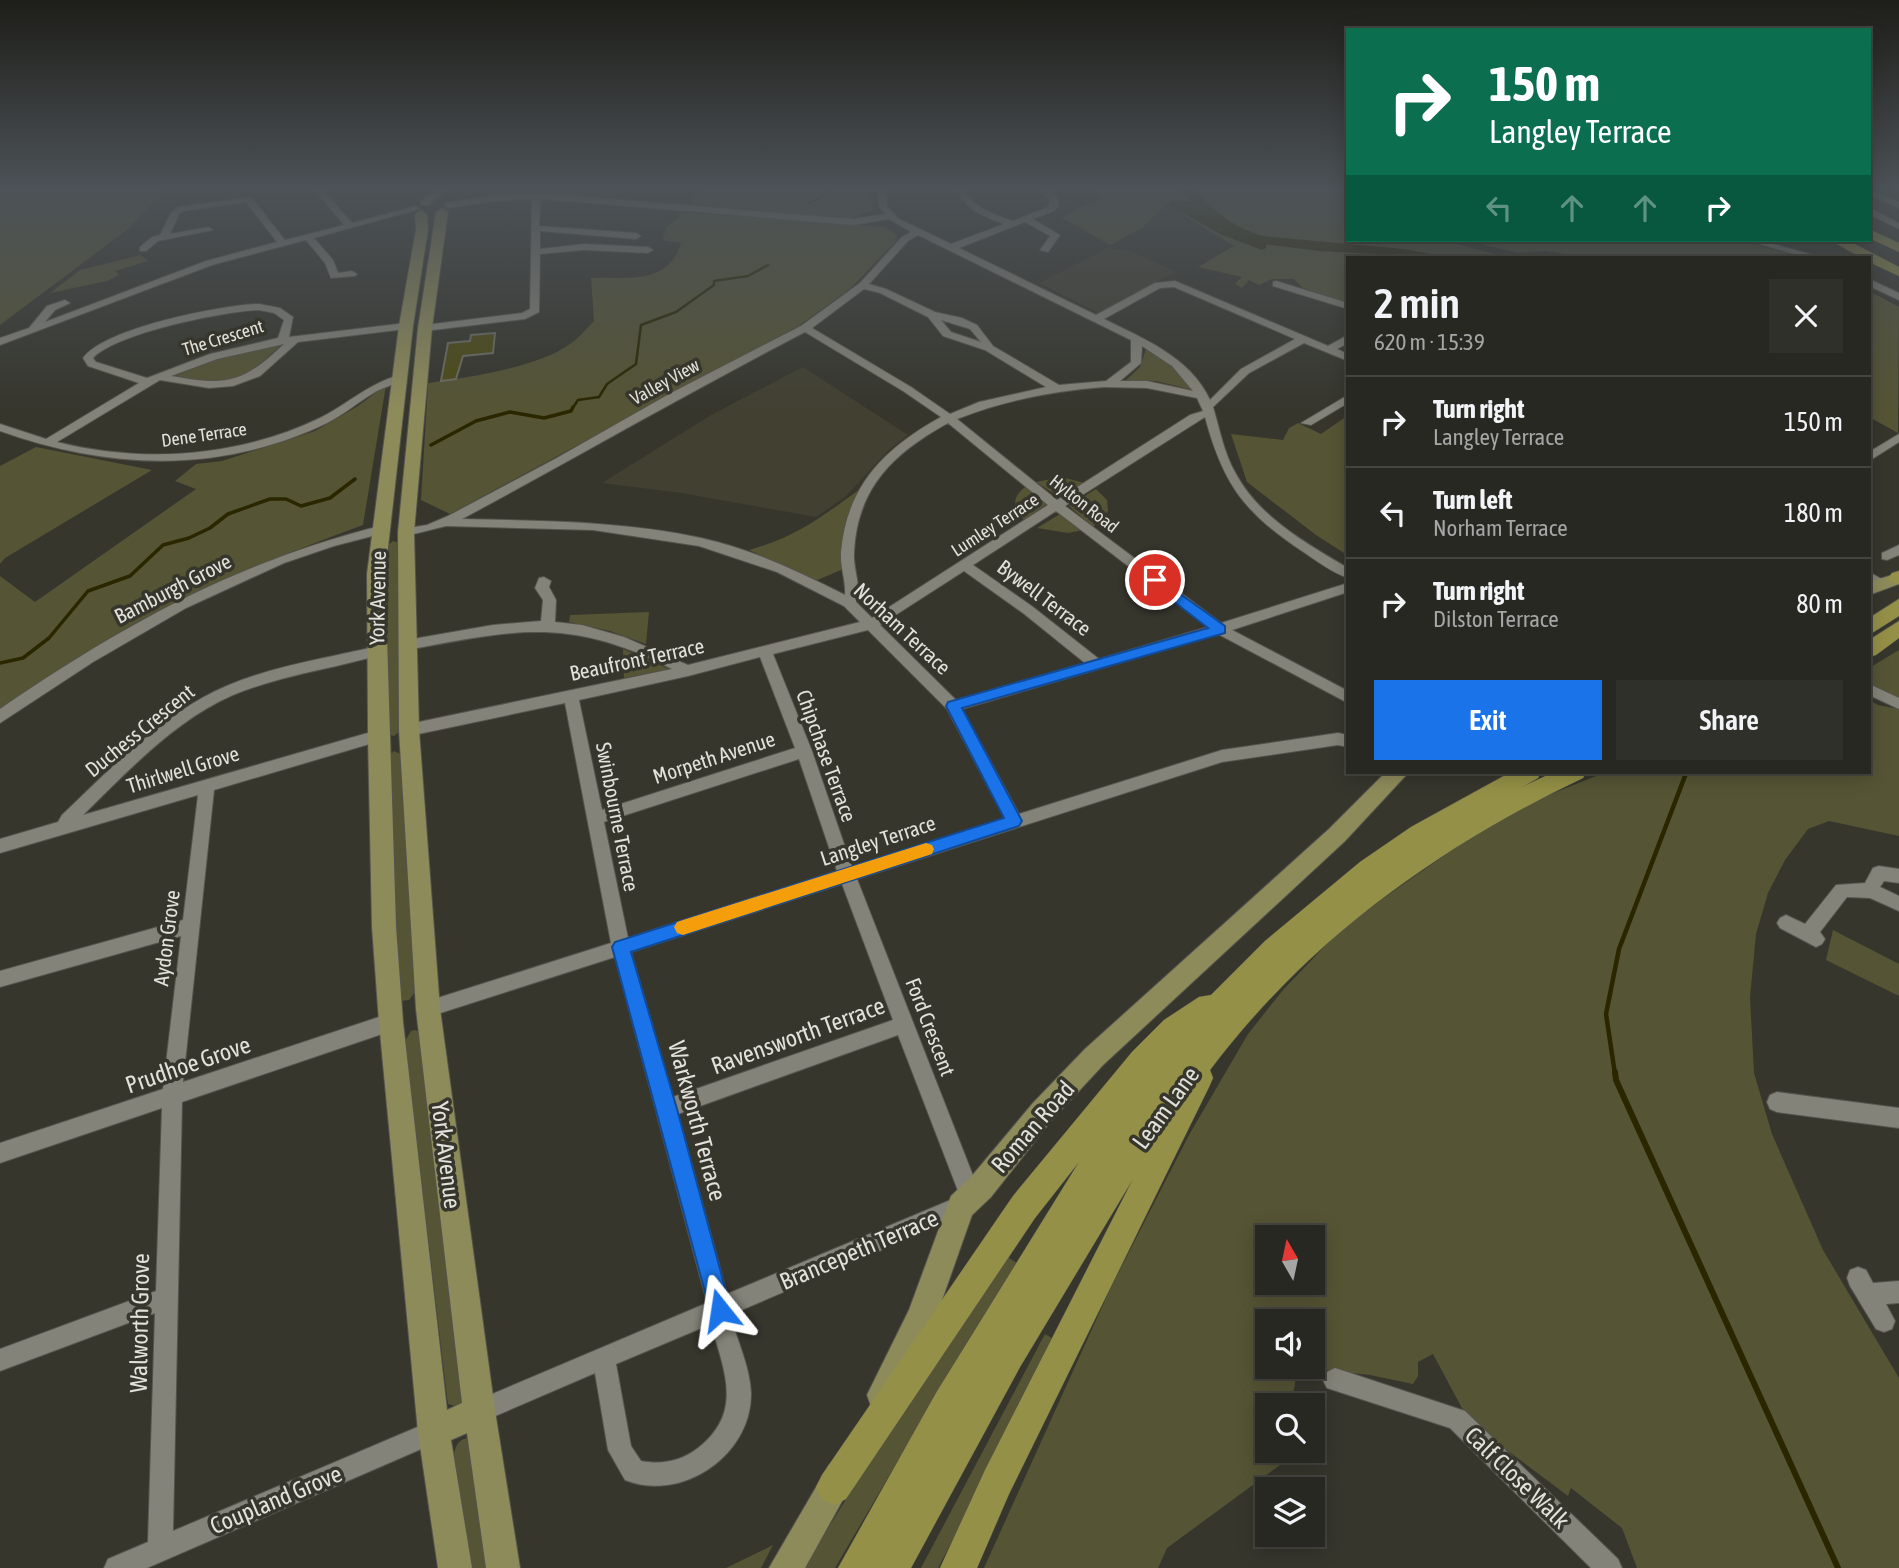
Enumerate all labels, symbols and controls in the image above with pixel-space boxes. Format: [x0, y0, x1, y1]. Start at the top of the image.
text: 150 m [1489, 55, 1600, 111]
icon: right [1374, 56, 1465, 147]
text: Langley Terrace [1489, 113, 1672, 150]
icon: left [1480, 189, 1518, 227]
icon: ahead [1553, 189, 1591, 227]
icon: ahead [1626, 189, 1664, 227]
icon: right [1699, 189, 1737, 227]
text: 2 min [1374, 279, 1460, 327]
button: close [1769, 279, 1843, 353]
street label: The Crescent [180, 315, 266, 360]
text: 620 m · 15:39 [1374, 329, 1485, 355]
street label: Valley View [627, 354, 703, 409]
text: Turn right [1433, 394, 1524, 424]
icon: right [1374, 403, 1412, 441]
text: 150 m [1784, 407, 1843, 437]
street label: Dene Terrace [160, 418, 248, 451]
text: Langley Terrace [1433, 424, 1564, 450]
street label: Hylton Road [1046, 470, 1123, 537]
text: Turn left [1433, 485, 1513, 515]
street label: Lumley Terrace [947, 489, 1042, 560]
icon: left [1374, 494, 1412, 532]
text: 180 m [1784, 498, 1843, 528]
text: Norham Terrace [1433, 515, 1568, 541]
street label: Bamburgh Grove [110, 548, 235, 628]
pin [1125, 550, 1185, 610]
street label: York Avenue [364, 551, 390, 645]
street label: Bywell Terrace [993, 554, 1096, 640]
icon: arrive [1136, 561, 1174, 599]
text: Turn right [1433, 576, 1524, 606]
street label: Norham Terrace [850, 578, 956, 679]
icon: right [1374, 585, 1412, 623]
text: 80 m [1796, 589, 1843, 619]
text: Dilston Terrace [1433, 606, 1559, 632]
street label: Beaufront Terrace [567, 633, 706, 685]
street label: Duchess Crescent [80, 679, 199, 781]
button: Exit [1374, 680, 1602, 760]
button: Share [1616, 680, 1843, 760]
street label: Chipchase Terrace [792, 686, 862, 825]
street label: Morpeth Avenue [650, 726, 778, 788]
street label: Swinbourne Terrace [592, 740, 644, 893]
street label: Thirlwell Grove [124, 741, 242, 798]
street label: Langley Terrace [817, 810, 938, 870]
street label: Aydon Grove [148, 888, 184, 987]
street label: Ford Crescent [901, 974, 961, 1079]
street label: Ravensworth Terrace [707, 992, 888, 1079]
street label: Prudhoe Grove [122, 1031, 254, 1099]
street label: Warkworth Terrace [663, 1038, 732, 1204]
street label: Leam Lane [1127, 1061, 1204, 1154]
street label: Roman Road [986, 1075, 1080, 1178]
street label: York Avenue [427, 1100, 466, 1210]
street label: Brancepeth Terrace [776, 1204, 942, 1295]
north arrow [1255, 1225, 1325, 1295]
map controls [1255, 1225, 1325, 1547]
street label: Walworth Grove [125, 1253, 154, 1393]
position arrow [683, 1273, 757, 1347]
button: sound [1255, 1309, 1325, 1379]
button: search [1255, 1393, 1325, 1463]
street label: Calf Close Walk [1460, 1421, 1575, 1534]
street label: Coupland Grove [206, 1460, 346, 1539]
button: layers [1255, 1477, 1325, 1547]

